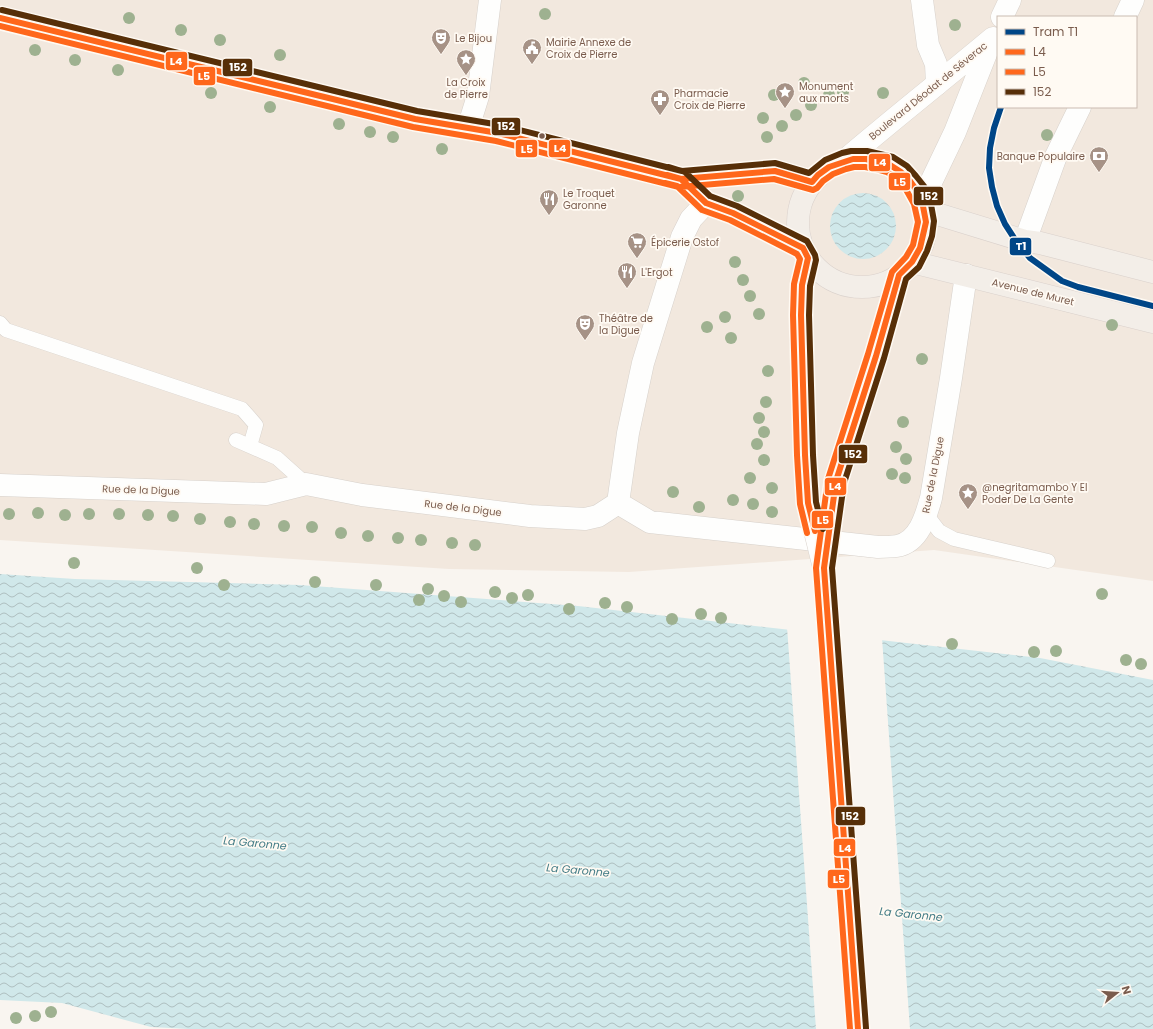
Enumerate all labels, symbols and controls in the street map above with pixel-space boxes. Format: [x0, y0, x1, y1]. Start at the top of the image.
legend [997, 16, 1137, 108]
text: Tram T1 [1033, 23, 1078, 40]
theatre icon: Le Bijou [430, 27, 452, 55]
place label: Le Bijou [455, 31, 492, 46]
place label: Mairie Annexe de Croix de Pierre [546, 35, 631, 62]
public building icon: Mairie Annexe de Croix de Pierre [521, 37, 543, 65]
street label: Boulevard Déodat de Séverac [865, 38, 991, 144]
text: L4 [1033, 43, 1046, 60]
place icon: La Croix de Pierre [455, 48, 477, 76]
line badge: L4 [165, 51, 188, 71]
text: L4 [170, 53, 183, 69]
line badge: 152 [222, 58, 253, 77]
text: 152 [229, 59, 247, 75]
text: L5 [1033, 63, 1046, 80]
line badge: L5 [193, 66, 216, 86]
text: L5 [198, 68, 210, 84]
place label: La Croix de Pierre [444, 75, 488, 102]
place label: Monument aux morts [799, 79, 854, 106]
place icon: Monument aux morts [774, 81, 796, 109]
text: 152 [1033, 83, 1051, 100]
place label: Pharmacie Croix de Pierre [674, 86, 746, 113]
pharmacy icon: Pharmacie Croix de Pierre [649, 88, 671, 116]
line badge: 152 [491, 117, 521, 136]
text: 152 [497, 118, 515, 134]
unlabelled marker [537, 131, 547, 141]
line badge: L5 [515, 139, 538, 158]
line badge: L4 [548, 139, 571, 158]
text: L4 [554, 140, 567, 156]
text: L5 [521, 141, 533, 157]
bank icon: Banque Populaire [1088, 145, 1110, 173]
place label: Banque Populaire [997, 149, 1085, 164]
line badge: L4 [868, 153, 891, 172]
text: L4 [874, 154, 887, 170]
line badge: L5 [888, 172, 911, 191]
text: L5 [894, 174, 906, 190]
place label: Le Troquet Garonne [563, 186, 615, 213]
line badge: 152 [913, 186, 944, 206]
restaurant icon: Le Troquet Garonne [538, 188, 560, 216]
text: 152 [920, 188, 938, 204]
supermarket icon: Épicerie Ostof [626, 231, 648, 259]
place label: Épicerie Ostof [651, 235, 719, 250]
line badge: T1 [1009, 237, 1032, 256]
text: T1 [1016, 238, 1026, 254]
restaurant icon: L'Ergot [616, 261, 638, 289]
place label: L'Ergot [641, 265, 673, 280]
street label: Avenue de Muret [990, 275, 1076, 310]
place label: Théâtre de la Digue [599, 311, 653, 338]
theatre icon: Théâtre de la Digue [574, 313, 596, 341]
street label: Rue de la Digue [918, 435, 948, 515]
line badge: 152 [838, 444, 868, 464]
text: 152 [844, 446, 862, 462]
line badge: L4 [824, 477, 847, 496]
text: L4 [829, 478, 842, 494]
place label: @negritamambo Y El Poder De La Gente [982, 480, 1087, 507]
street label: Rue de la Digue [102, 481, 180, 499]
place icon: @negritamambo Y El Poder De La Gente [957, 482, 979, 510]
street label: Rue de la Digue [423, 496, 503, 520]
line badge: L5 [811, 510, 834, 529]
text: L5 [817, 512, 829, 528]
line badge: 152 [835, 806, 866, 826]
text: 152 [841, 808, 859, 824]
water label: La Garonne [223, 832, 288, 854]
line badge: L4 [833, 838, 856, 857]
text: L4 [839, 840, 852, 856]
water label: La Garonne [546, 859, 611, 881]
line badge: L5 [827, 869, 850, 889]
text: L5 [833, 871, 845, 887]
water label: La Garonne [879, 903, 944, 925]
north arrow [1097, 973, 1137, 1013]
text: N [1118, 984, 1135, 996]

